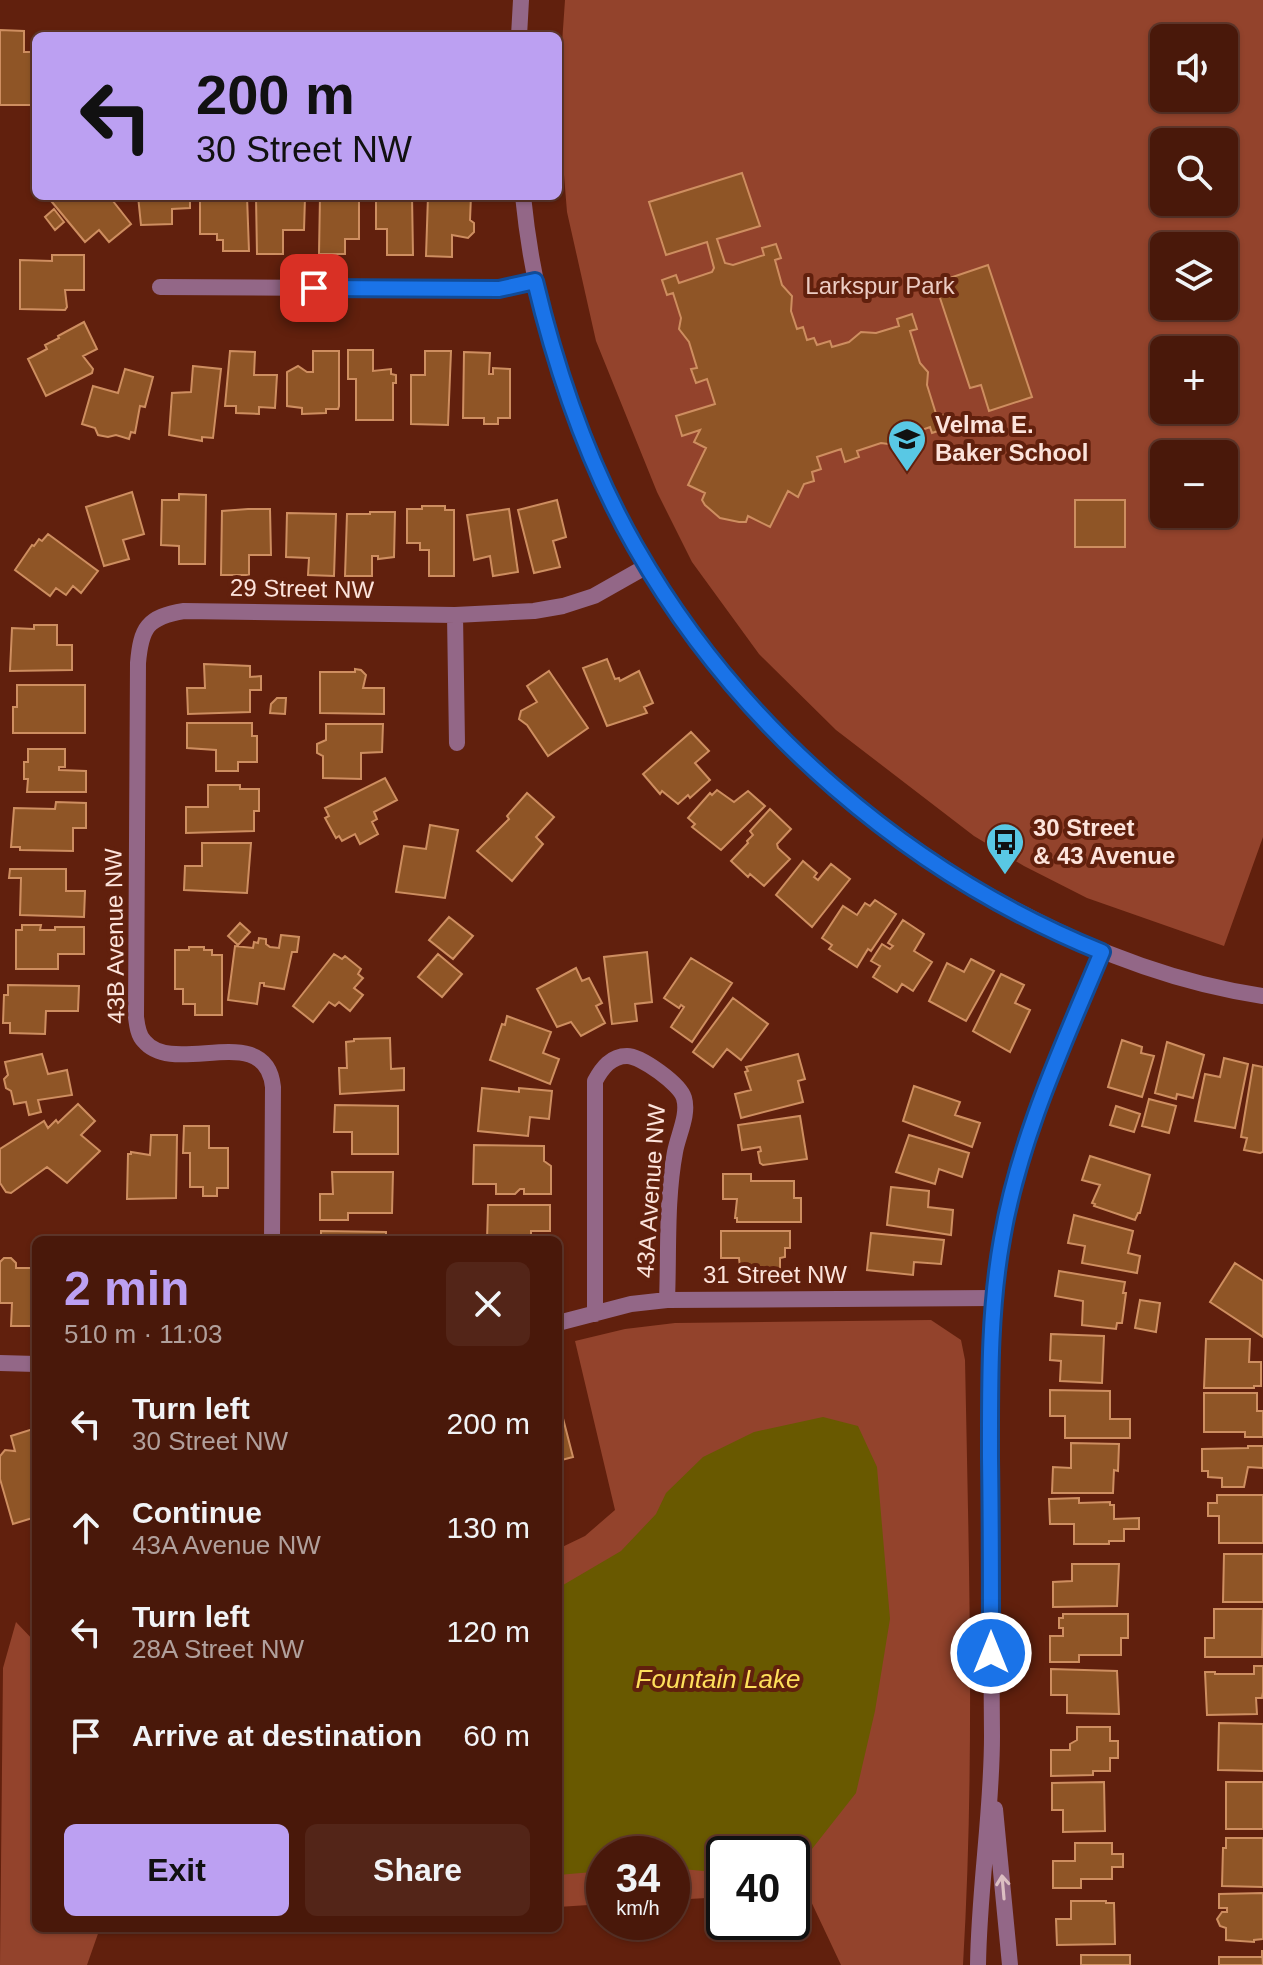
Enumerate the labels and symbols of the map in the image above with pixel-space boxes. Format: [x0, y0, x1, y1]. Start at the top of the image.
pin [280, 254, 348, 322]
park label: Larkspur Park [805, 272, 956, 299]
place label: Velma E. Baker School [935, 411, 1088, 466]
school or university icon: Velma E. Baker School [886, 418, 928, 473]
street label: 29 Street NW [230, 574, 375, 603]
place label: 30 Street & 43 Avenue [1033, 814, 1175, 869]
bus stop icon: 30 Street & 43 Avenue [984, 821, 1026, 876]
street label: 43B Avenue NW [99, 848, 130, 1024]
street label: 43A Avenue NW [631, 1103, 670, 1279]
street label: 31 Street NW [703, 1261, 847, 1288]
position arrow [949, 1611, 1033, 1695]
water label: Fountain Lake [636, 1664, 800, 1694]
speed limit sign: 40 [706, 1836, 810, 1940]
one-way arrow [996, 1874, 1011, 1901]

